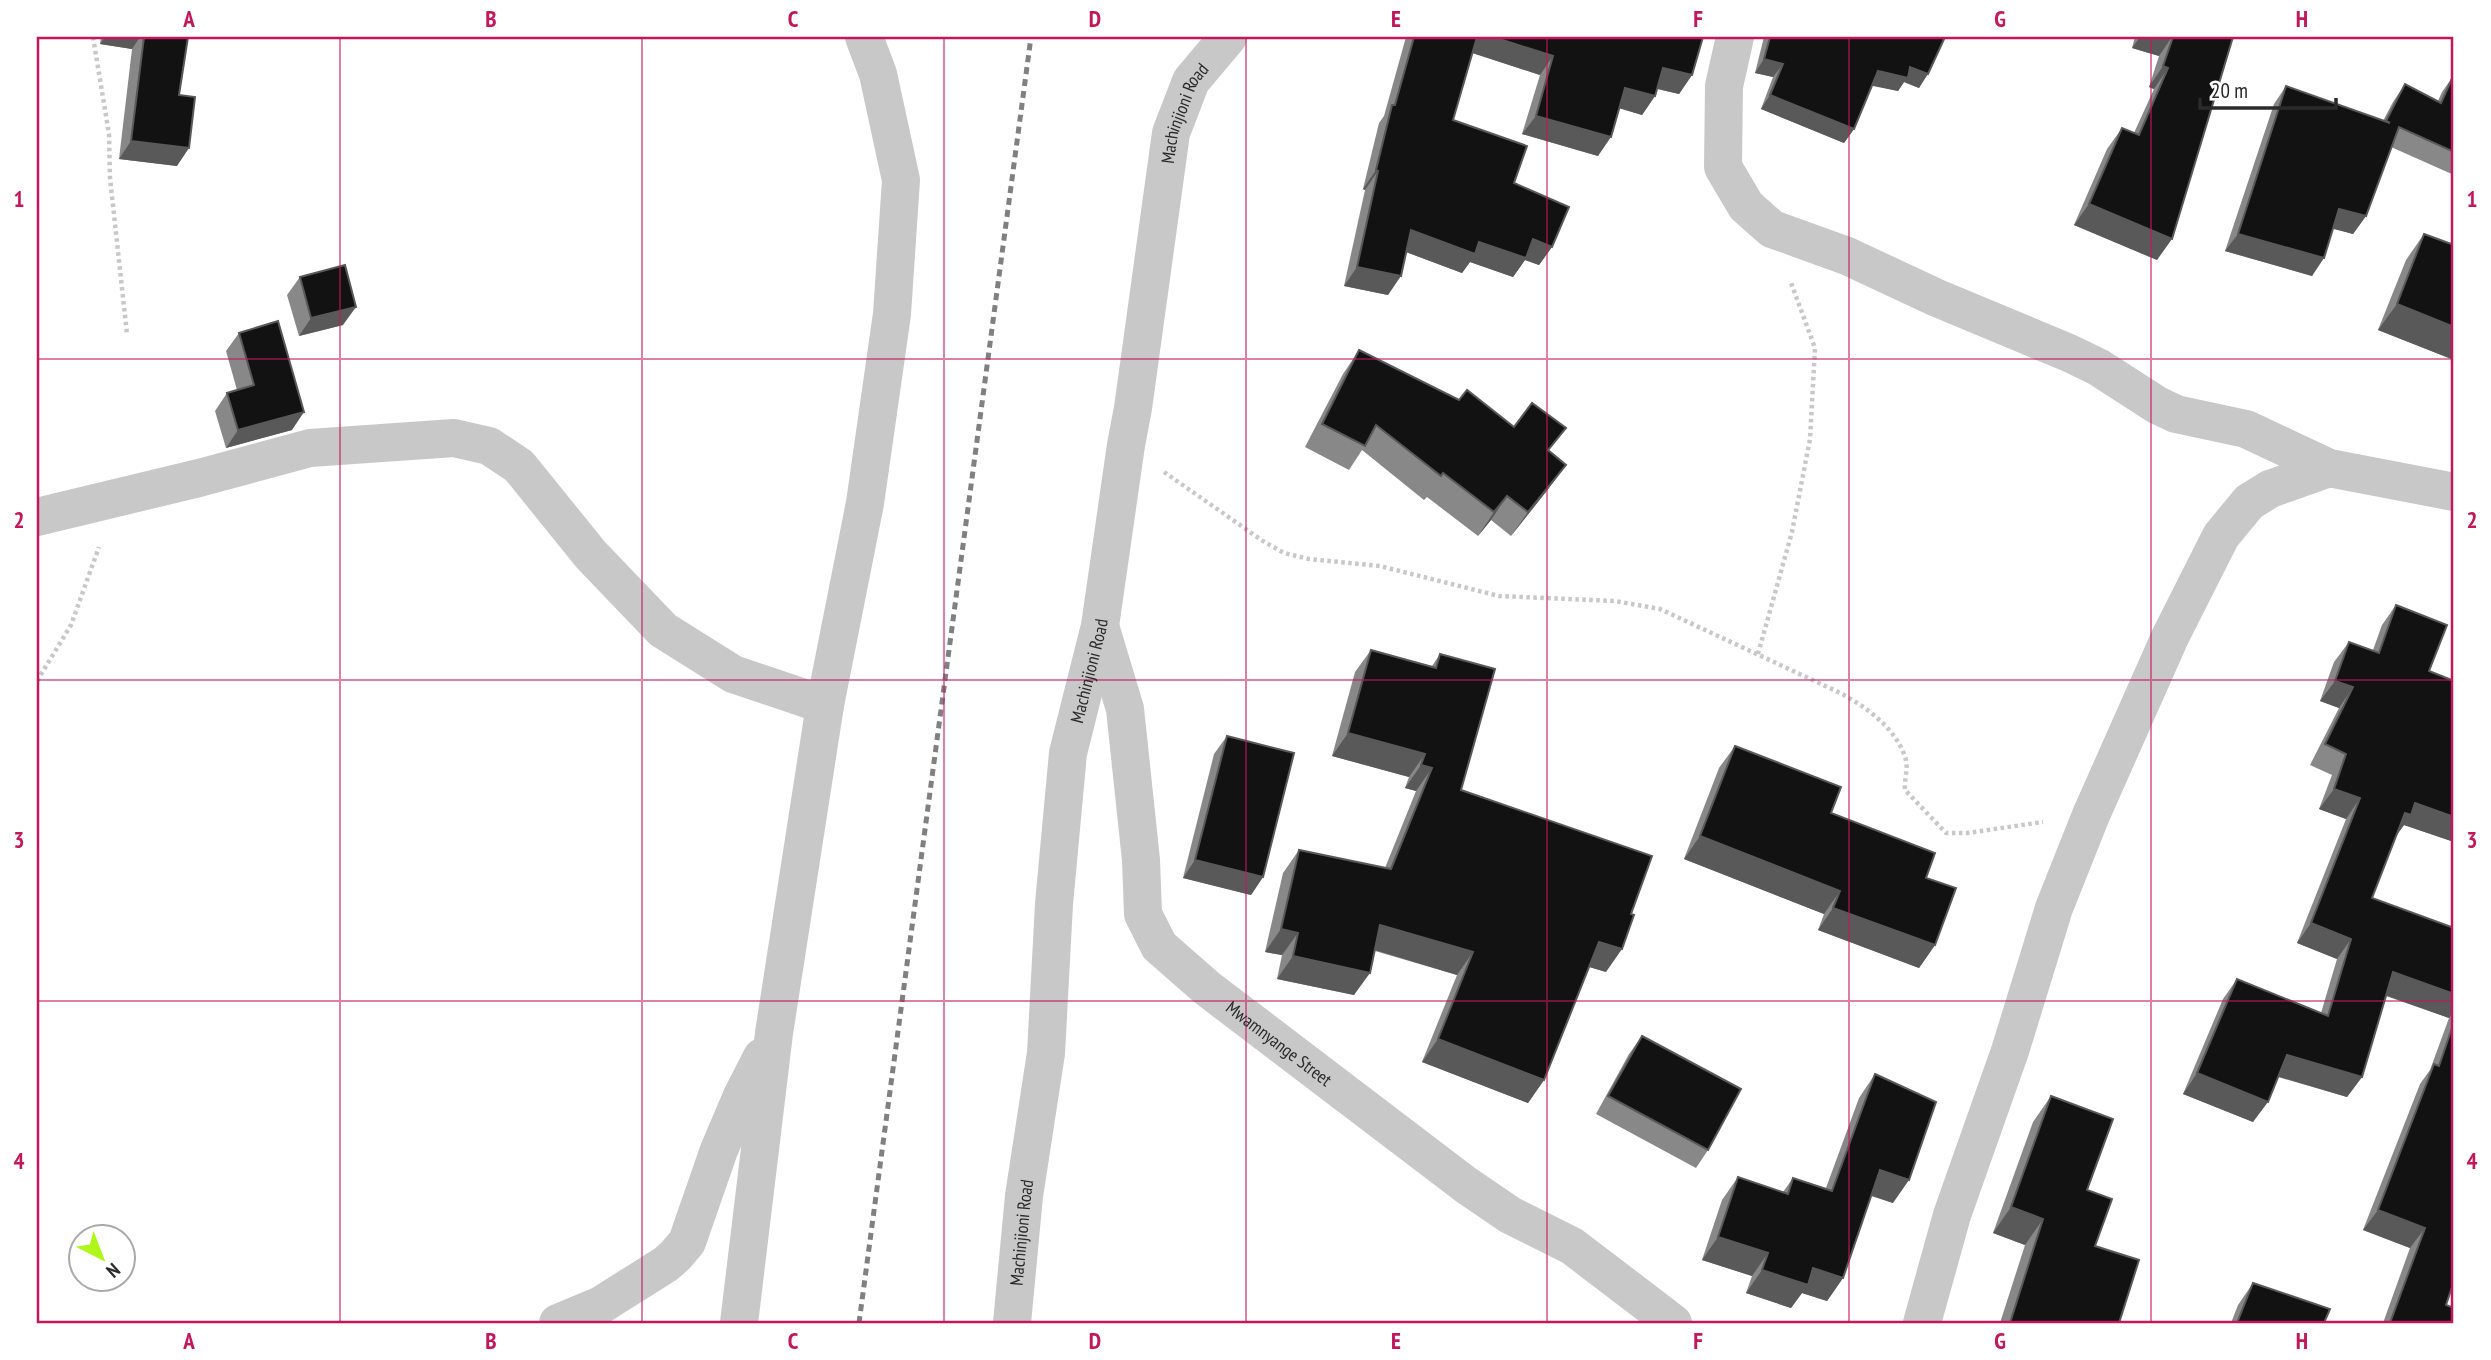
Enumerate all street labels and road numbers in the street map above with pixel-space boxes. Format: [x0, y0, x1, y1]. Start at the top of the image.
street label: Machinjioni Road [1155, 58, 1213, 165]
street label: Machinjioni Road [1065, 617, 1112, 725]
street label: Mwamnyange Street [1222, 995, 1337, 1091]
street label: Machinjioni Road [1004, 1178, 1038, 1287]

